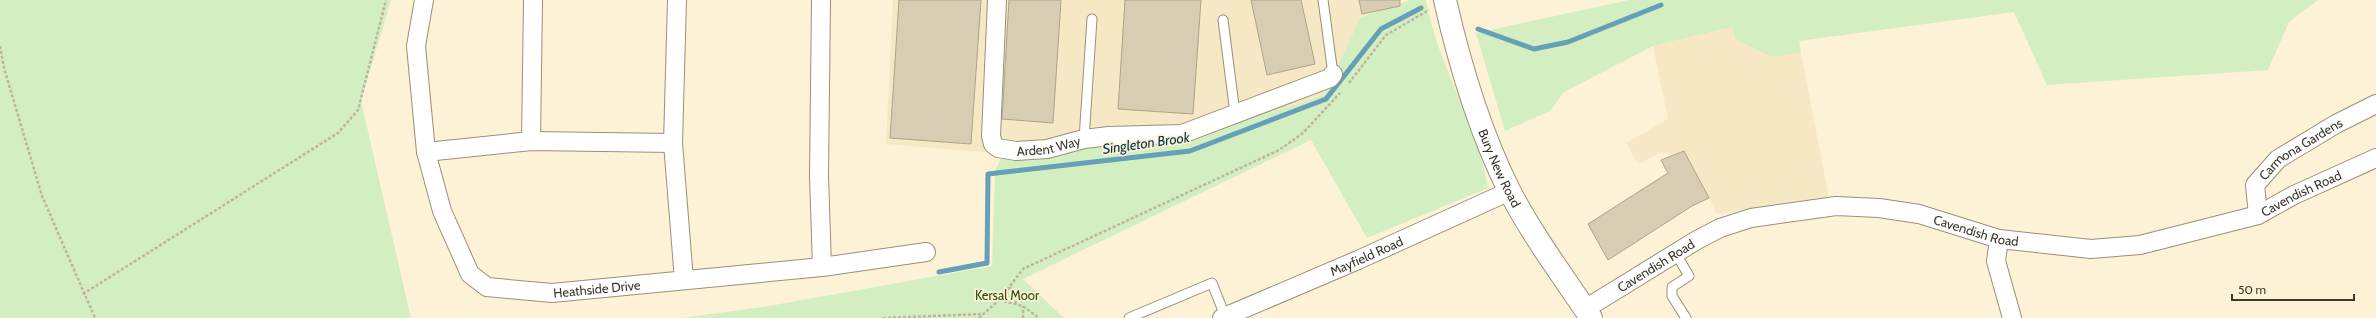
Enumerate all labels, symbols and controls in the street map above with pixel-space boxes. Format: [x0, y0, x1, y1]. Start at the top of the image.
street label: Carmona Gardens [2255, 114, 2345, 183]
street label: Bury New Road [1475, 126, 1525, 210]
water label: Singleton Brook [1101, 128, 1192, 158]
street label: Ardent Way [1016, 132, 1083, 159]
street label: Cavendish Road [2258, 167, 2344, 220]
street label: Cavendish Road [1932, 211, 2019, 249]
street label: Mayfield Road [1327, 233, 1405, 279]
street label: Cavendish Road [1614, 236, 1697, 295]
street label: Heathside Drive [553, 276, 641, 301]
scale bar [2232, 276, 2354, 302]
text: 50 m [2238, 282, 2266, 297]
park label: Kersal Moor [975, 287, 1040, 303]

